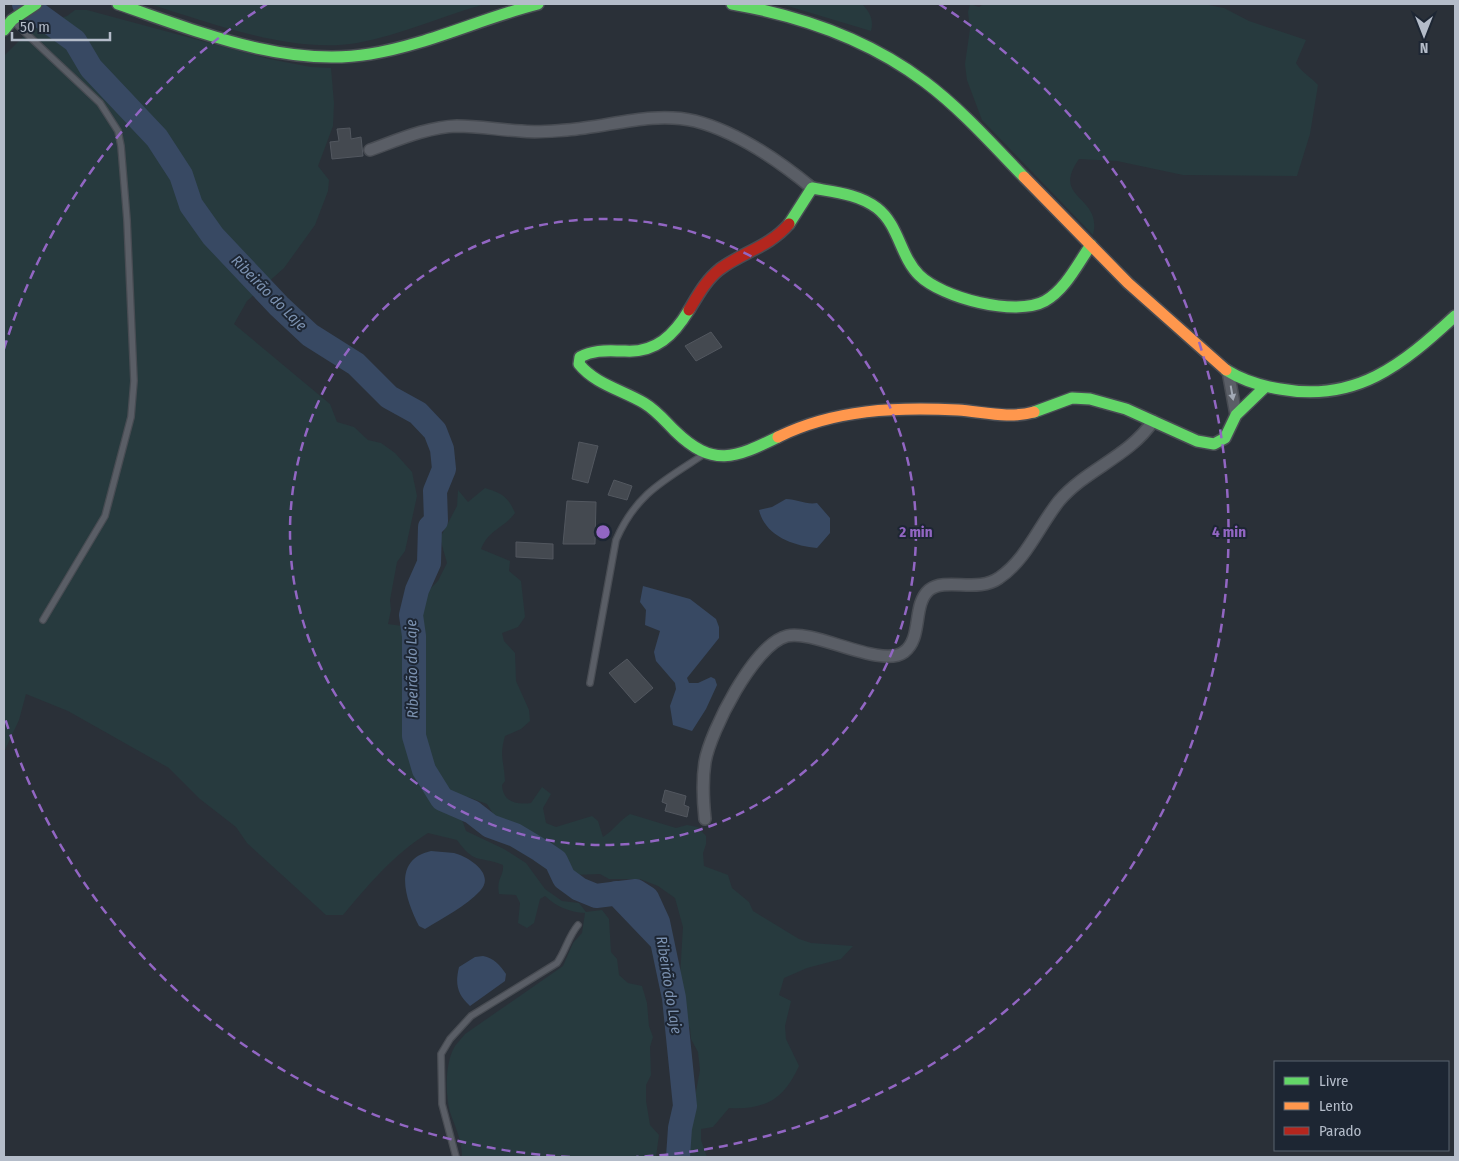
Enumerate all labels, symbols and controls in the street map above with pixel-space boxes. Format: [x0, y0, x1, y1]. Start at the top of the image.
scale bar [12, 10, 110, 42]
north arrow [1399, 10, 1449, 60]
text: 50 m [20, 18, 50, 36]
text: N [1420, 39, 1428, 56]
water label: Ribeirão do Laje [228, 252, 310, 334]
one-way arrow [1229, 385, 1237, 401]
centre of rings [594, 523, 612, 541]
text: 2 min [898, 523, 933, 541]
text: 4 min [1212, 523, 1246, 541]
water label: Ribeirão do Laje [402, 619, 422, 719]
water label: Ribeirão do Laje [652, 935, 686, 1035]
legend [1274, 1061, 1449, 1151]
text: Livre [1319, 1072, 1348, 1090]
text: Lento [1319, 1097, 1353, 1115]
text: Parado [1319, 1122, 1362, 1140]

